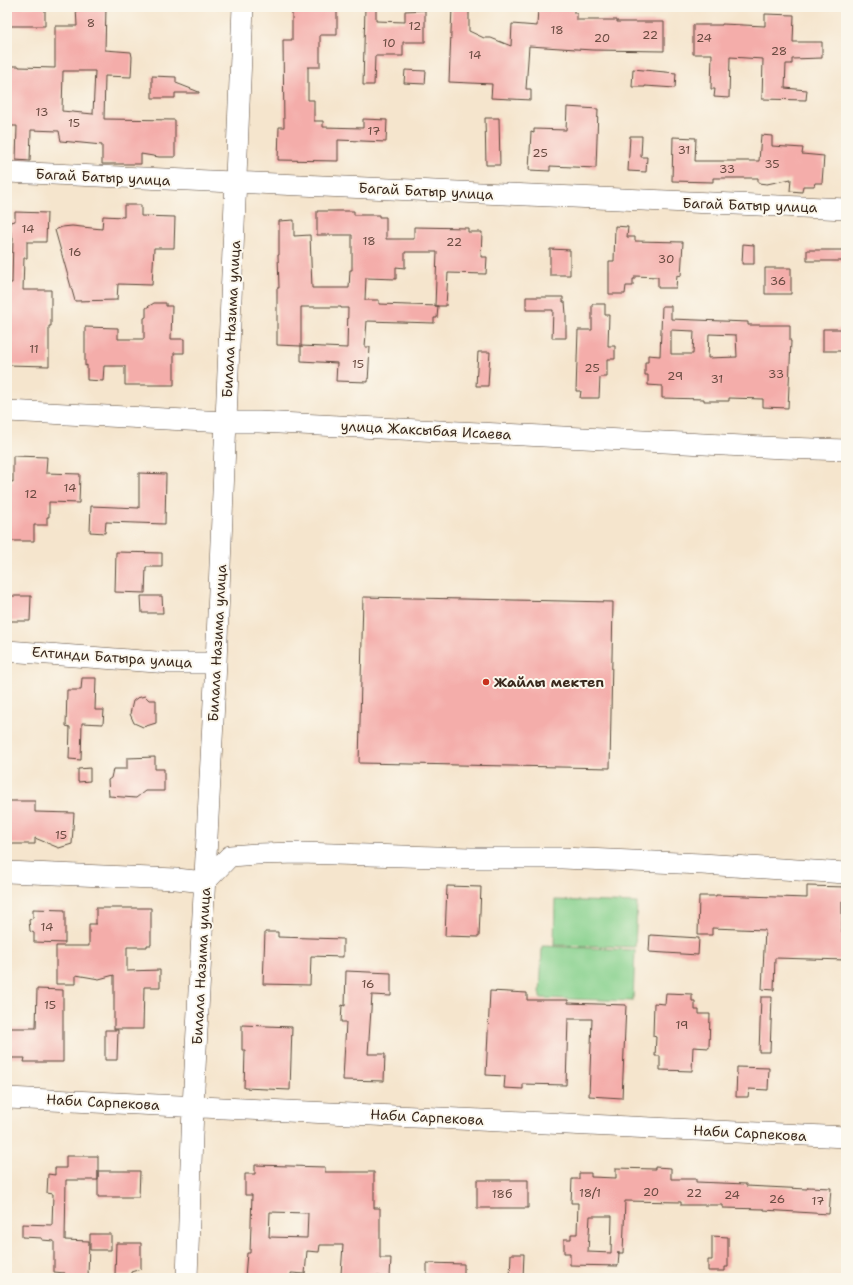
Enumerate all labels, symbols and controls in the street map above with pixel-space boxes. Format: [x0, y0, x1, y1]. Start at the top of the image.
house number: 8 [87, 15, 95, 31]
house number: 12 [409, 18, 421, 34]
house number: 18 [550, 22, 564, 38]
house number: 22 [642, 27, 658, 43]
house number: 20 [594, 30, 610, 46]
house number: 24 [696, 30, 712, 46]
house number: 10 [382, 35, 396, 51]
house number: 28 [771, 43, 787, 59]
house number: 14 [469, 47, 481, 63]
house number: 13 [36, 104, 48, 120]
house number: 15 [68, 115, 80, 131]
house number: 17 [368, 123, 380, 139]
house number: 31 [678, 142, 690, 158]
house number: 25 [532, 145, 548, 161]
house number: 35 [764, 156, 780, 172]
house number: 33 [719, 161, 735, 177]
street label: Багай Батыр улица [35, 164, 171, 190]
street label: Багай Батыр улица [358, 178, 494, 204]
street label: Багай Батыр улица [682, 194, 818, 216]
house number: 14 [22, 221, 34, 237]
house number: 18 [362, 233, 376, 249]
house number: 22 [446, 234, 462, 250]
street label: Билала Назима улица [218, 240, 244, 398]
house number: 16 [68, 244, 82, 260]
house number: 30 [658, 251, 674, 267]
house number: 36 [770, 273, 786, 289]
house number: 11 [29, 341, 39, 357]
house number: 15 [352, 356, 364, 372]
house number: 25 [584, 360, 600, 376]
house number: 33 [768, 366, 784, 382]
house number: 29 [667, 368, 683, 384]
house number: 31 [711, 371, 723, 387]
street label: улица Жаксыбая Исаева [340, 417, 512, 443]
house number: 14 [64, 480, 76, 496]
house number: 12 [25, 486, 37, 502]
street label: Билала Назима улица [204, 564, 230, 722]
street label: Елтинди Батыра улица [31, 642, 193, 672]
place label: Жайлы мектеп [494, 673, 604, 691]
marker: Жайлы мектеп [481, 677, 491, 687]
house number: 15 [55, 827, 67, 843]
street label: Билала Назима улица [188, 887, 214, 1045]
house number: 14 [41, 919, 53, 935]
house number: 16 [361, 976, 375, 992]
house number: 15 [44, 997, 56, 1013]
house number: 19 [676, 1017, 688, 1033]
street label: Наби Сарпекова [46, 1090, 160, 1114]
street label: Наби Сарпекова [370, 1105, 484, 1129]
street label: Наби Сарпекова [693, 1121, 807, 1145]
house number: 20 [643, 1184, 659, 1200]
house number: 18/1 [579, 1185, 601, 1201]
house number: 22 [686, 1185, 702, 1201]
house number: 18б [492, 1186, 512, 1202]
house number: 24 [724, 1187, 740, 1203]
house number: 26 [769, 1191, 785, 1207]
house number: 17 [812, 1193, 824, 1209]

